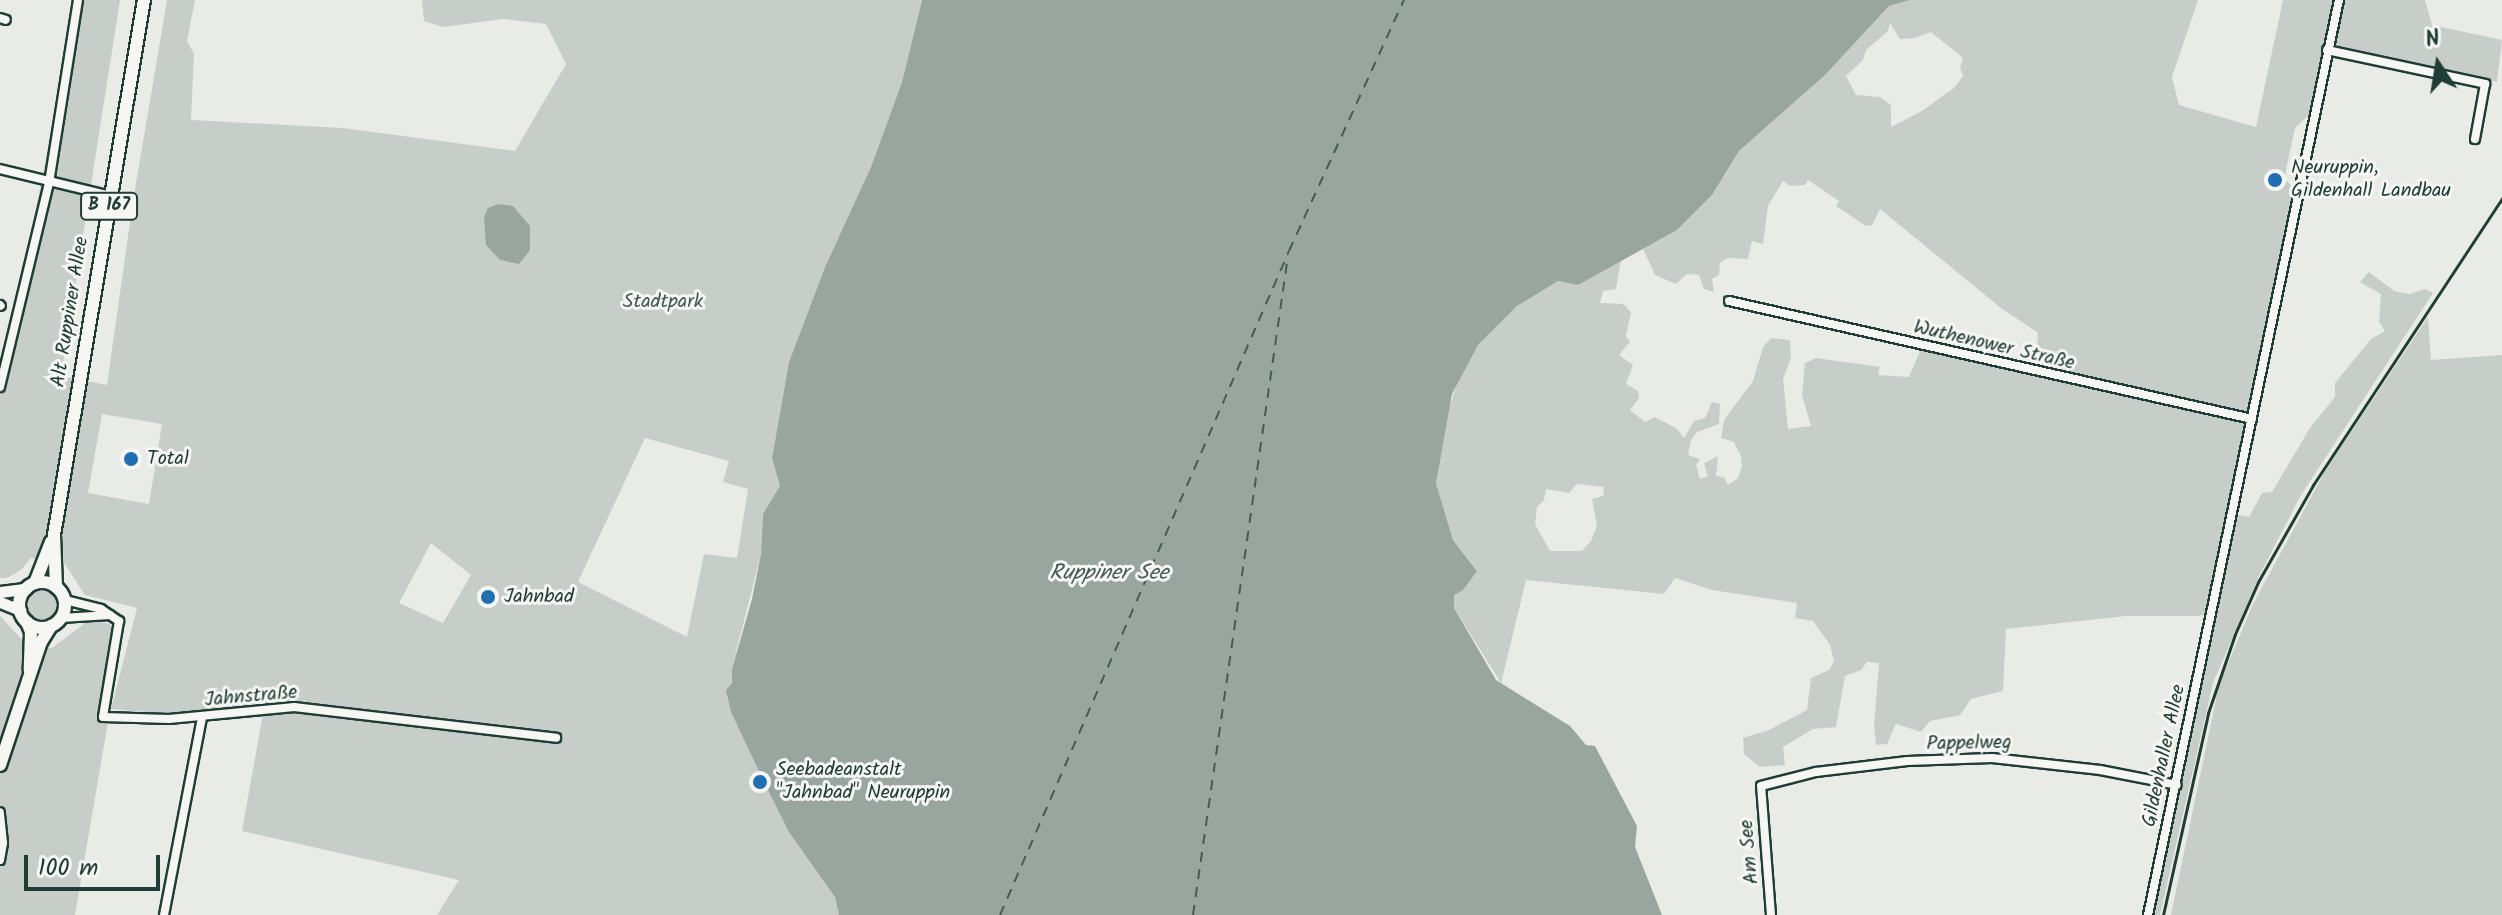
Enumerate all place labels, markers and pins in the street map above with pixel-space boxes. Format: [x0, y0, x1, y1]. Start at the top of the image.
place label: Neuruppin, Gildenhall Landbau [2291, 156, 2451, 203]
marker: Neuruppin, Gildenhall Landbau [2266, 171, 2284, 189]
place label: Total [147, 447, 189, 471]
marker: Total [122, 450, 140, 468]
place label: Jahnbad [504, 585, 574, 609]
marker: Jahnbad [479, 588, 497, 606]
place label: Seebadeanstalt "Jahnbad" Neuruppin [776, 758, 950, 805]
marker: Seebadeanstalt "Jahnbad" Neuruppin [751, 773, 769, 791]

